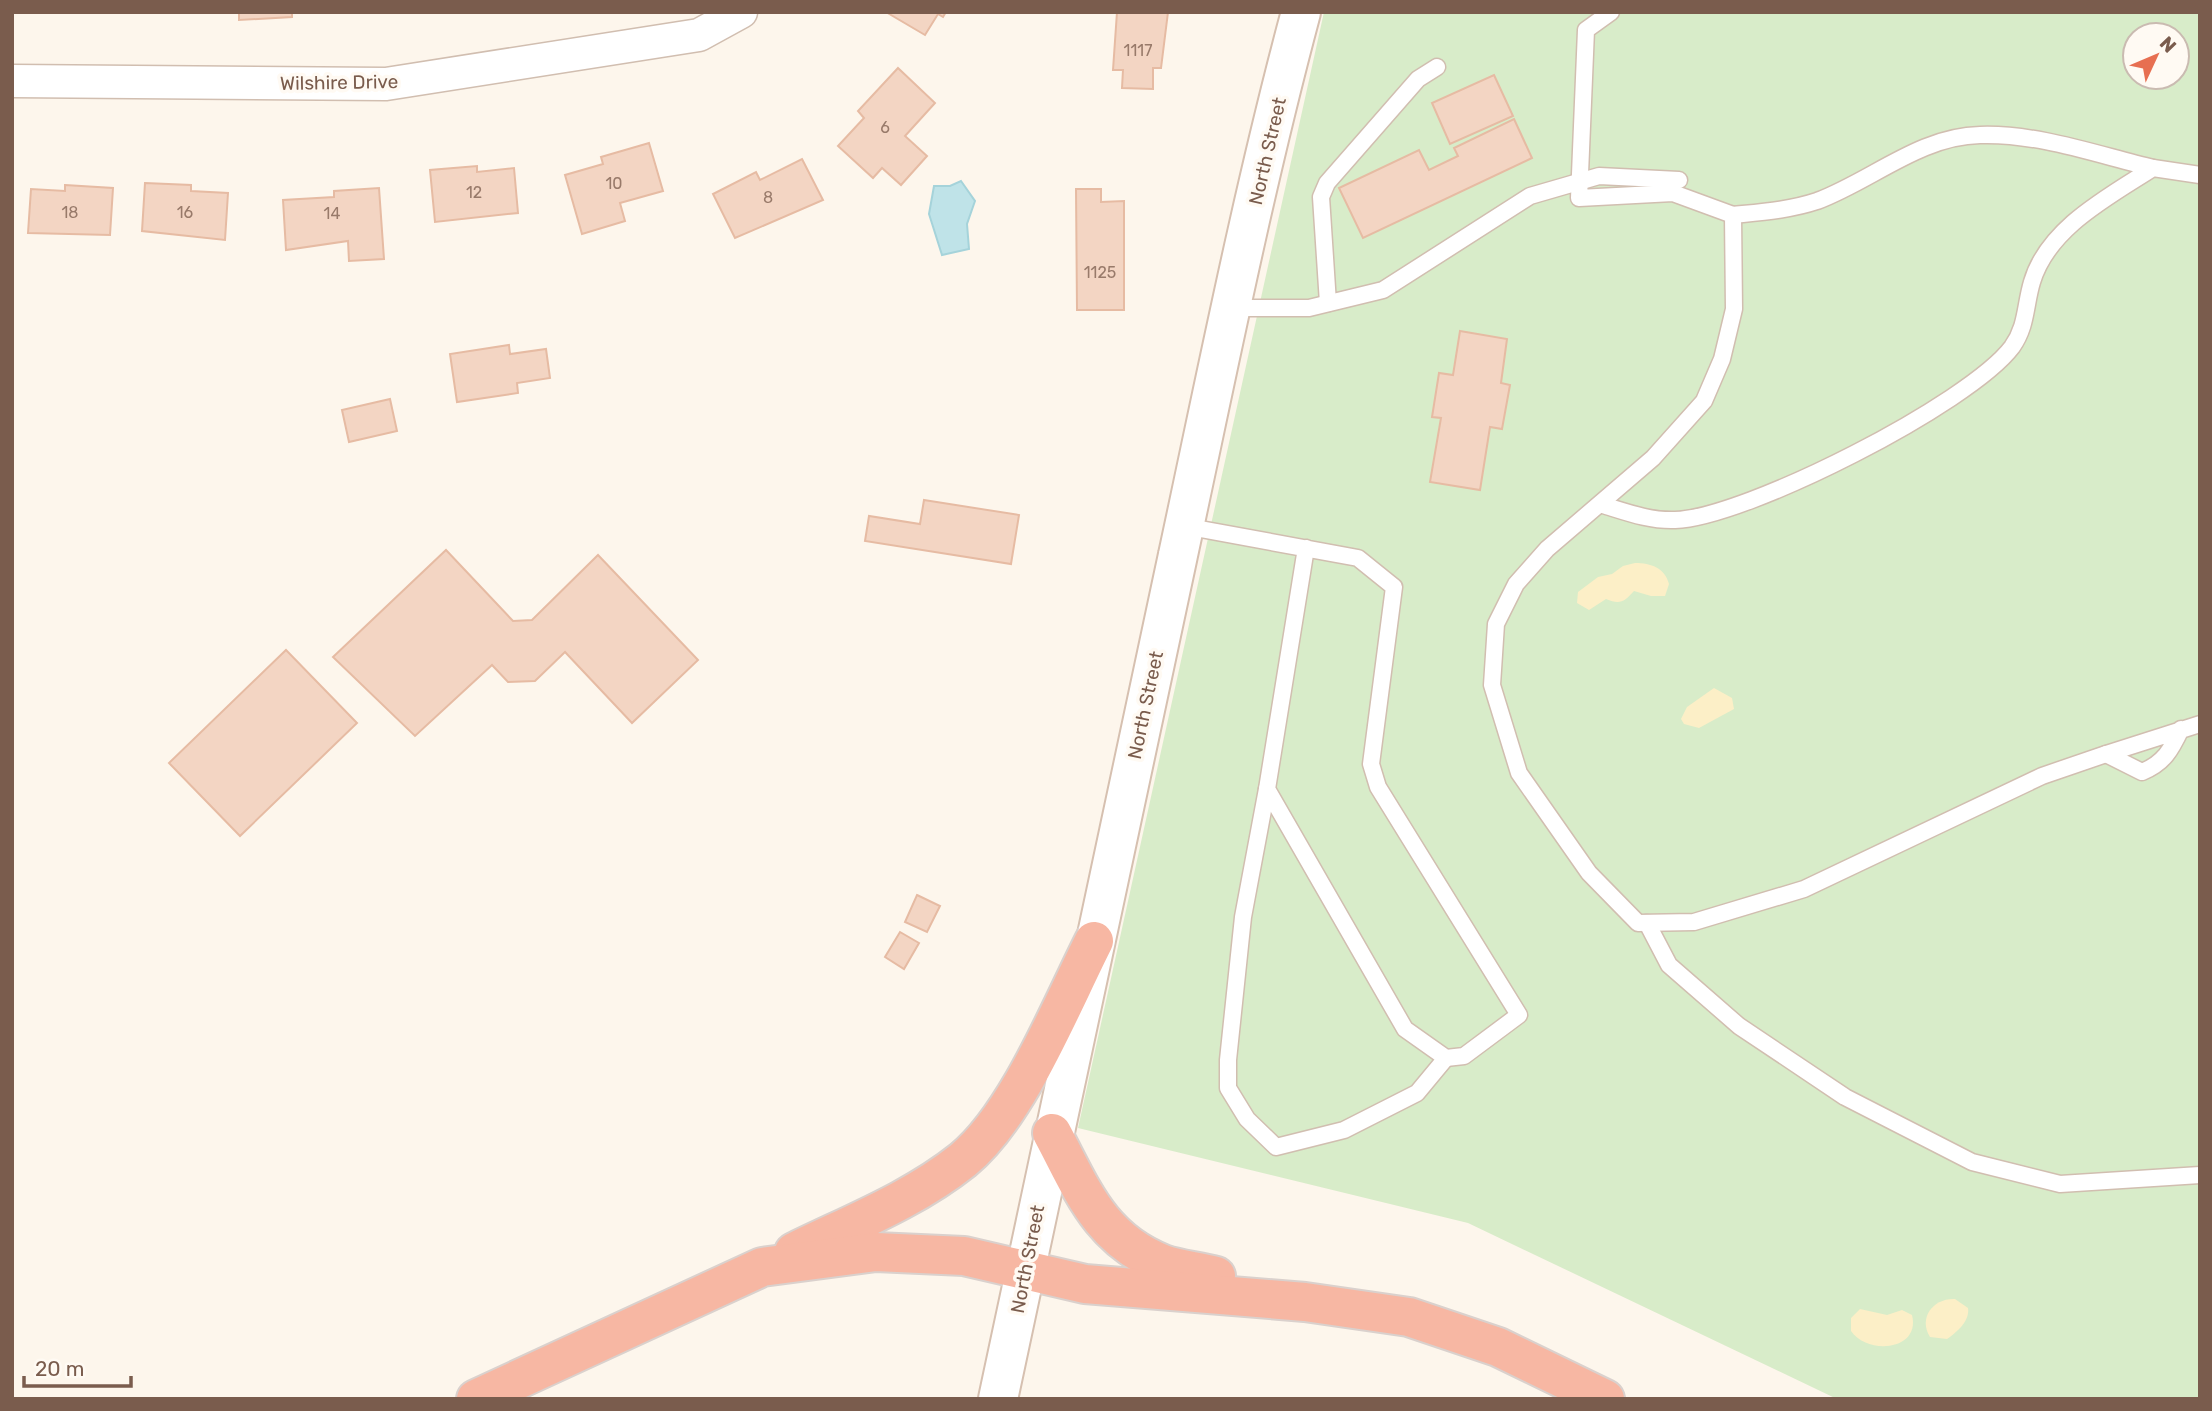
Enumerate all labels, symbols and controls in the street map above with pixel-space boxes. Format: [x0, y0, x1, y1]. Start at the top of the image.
north arrow [2121, 21, 2191, 91]
text: N [2155, 32, 2181, 57]
house number: 1117 [1124, 41, 1152, 60]
street label: Wilshire Drive [280, 70, 398, 95]
street label: North Street [1244, 94, 1291, 207]
house number: 6 [880, 118, 890, 137]
house number: 10 [605, 174, 623, 193]
house number: 12 [466, 183, 482, 202]
house number: 8 [763, 188, 773, 207]
house number: 18 [61, 203, 79, 222]
house number: 16 [177, 203, 194, 222]
house number: 14 [324, 204, 340, 223]
house number: 1125 [1084, 263, 1116, 282]
street label: North Street [1123, 648, 1168, 761]
street label: North Street [1006, 1202, 1049, 1315]
scale bar [24, 1344, 131, 1388]
text: 20 m [35, 1356, 84, 1381]

